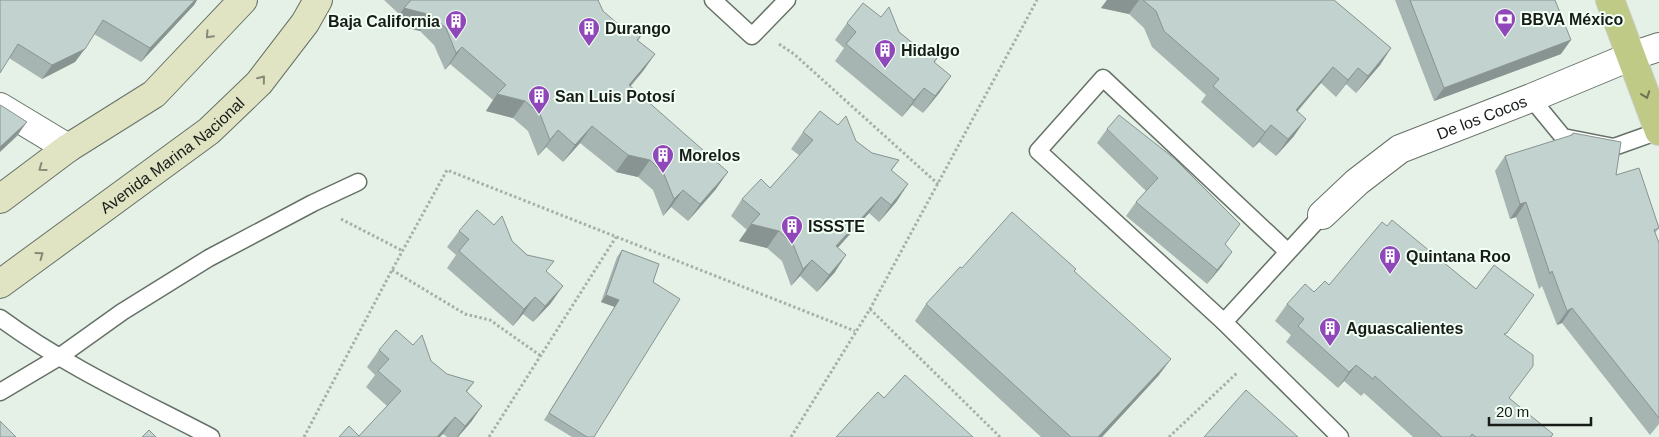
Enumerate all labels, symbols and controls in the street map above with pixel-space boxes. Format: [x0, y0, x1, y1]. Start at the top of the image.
bank icon: BBVA México [1493, 7, 1517, 38]
building icon: Baja California [444, 9, 468, 40]
place label: BBVA México [1521, 11, 1623, 28]
place label: Baja California [328, 13, 440, 30]
building icon: Durango [577, 16, 601, 47]
place label: Durango [605, 20, 671, 37]
one-way arrow [206, 29, 215, 38]
building icon: Hidalgo [873, 38, 897, 69]
place label: Hidalgo [901, 42, 960, 59]
one-way arrow [257, 76, 265, 85]
building icon: San Luis Potosí [527, 84, 551, 115]
place label: San Luis Potosí [555, 88, 676, 105]
one-way arrow [1640, 90, 1650, 99]
street label: De los Cocos [1434, 92, 1529, 143]
street label: Avenida Marina Nacional [97, 94, 248, 217]
building icon: Morelos [651, 143, 675, 174]
place label: Morelos [679, 147, 740, 164]
one-way arrow [39, 162, 48, 170]
building icon: ISSSTE [780, 214, 804, 245]
place label: ISSSTE [808, 218, 865, 235]
building icon: Quintana Roo [1378, 244, 1402, 275]
place label: Quintana Roo [1406, 248, 1511, 265]
one-way arrow [34, 252, 43, 261]
building icon: Aguascalientes [1318, 316, 1342, 347]
place label: Aguascalientes [1346, 320, 1463, 337]
scale bar [1489, 394, 1592, 426]
text: 20 m [1496, 403, 1529, 420]

